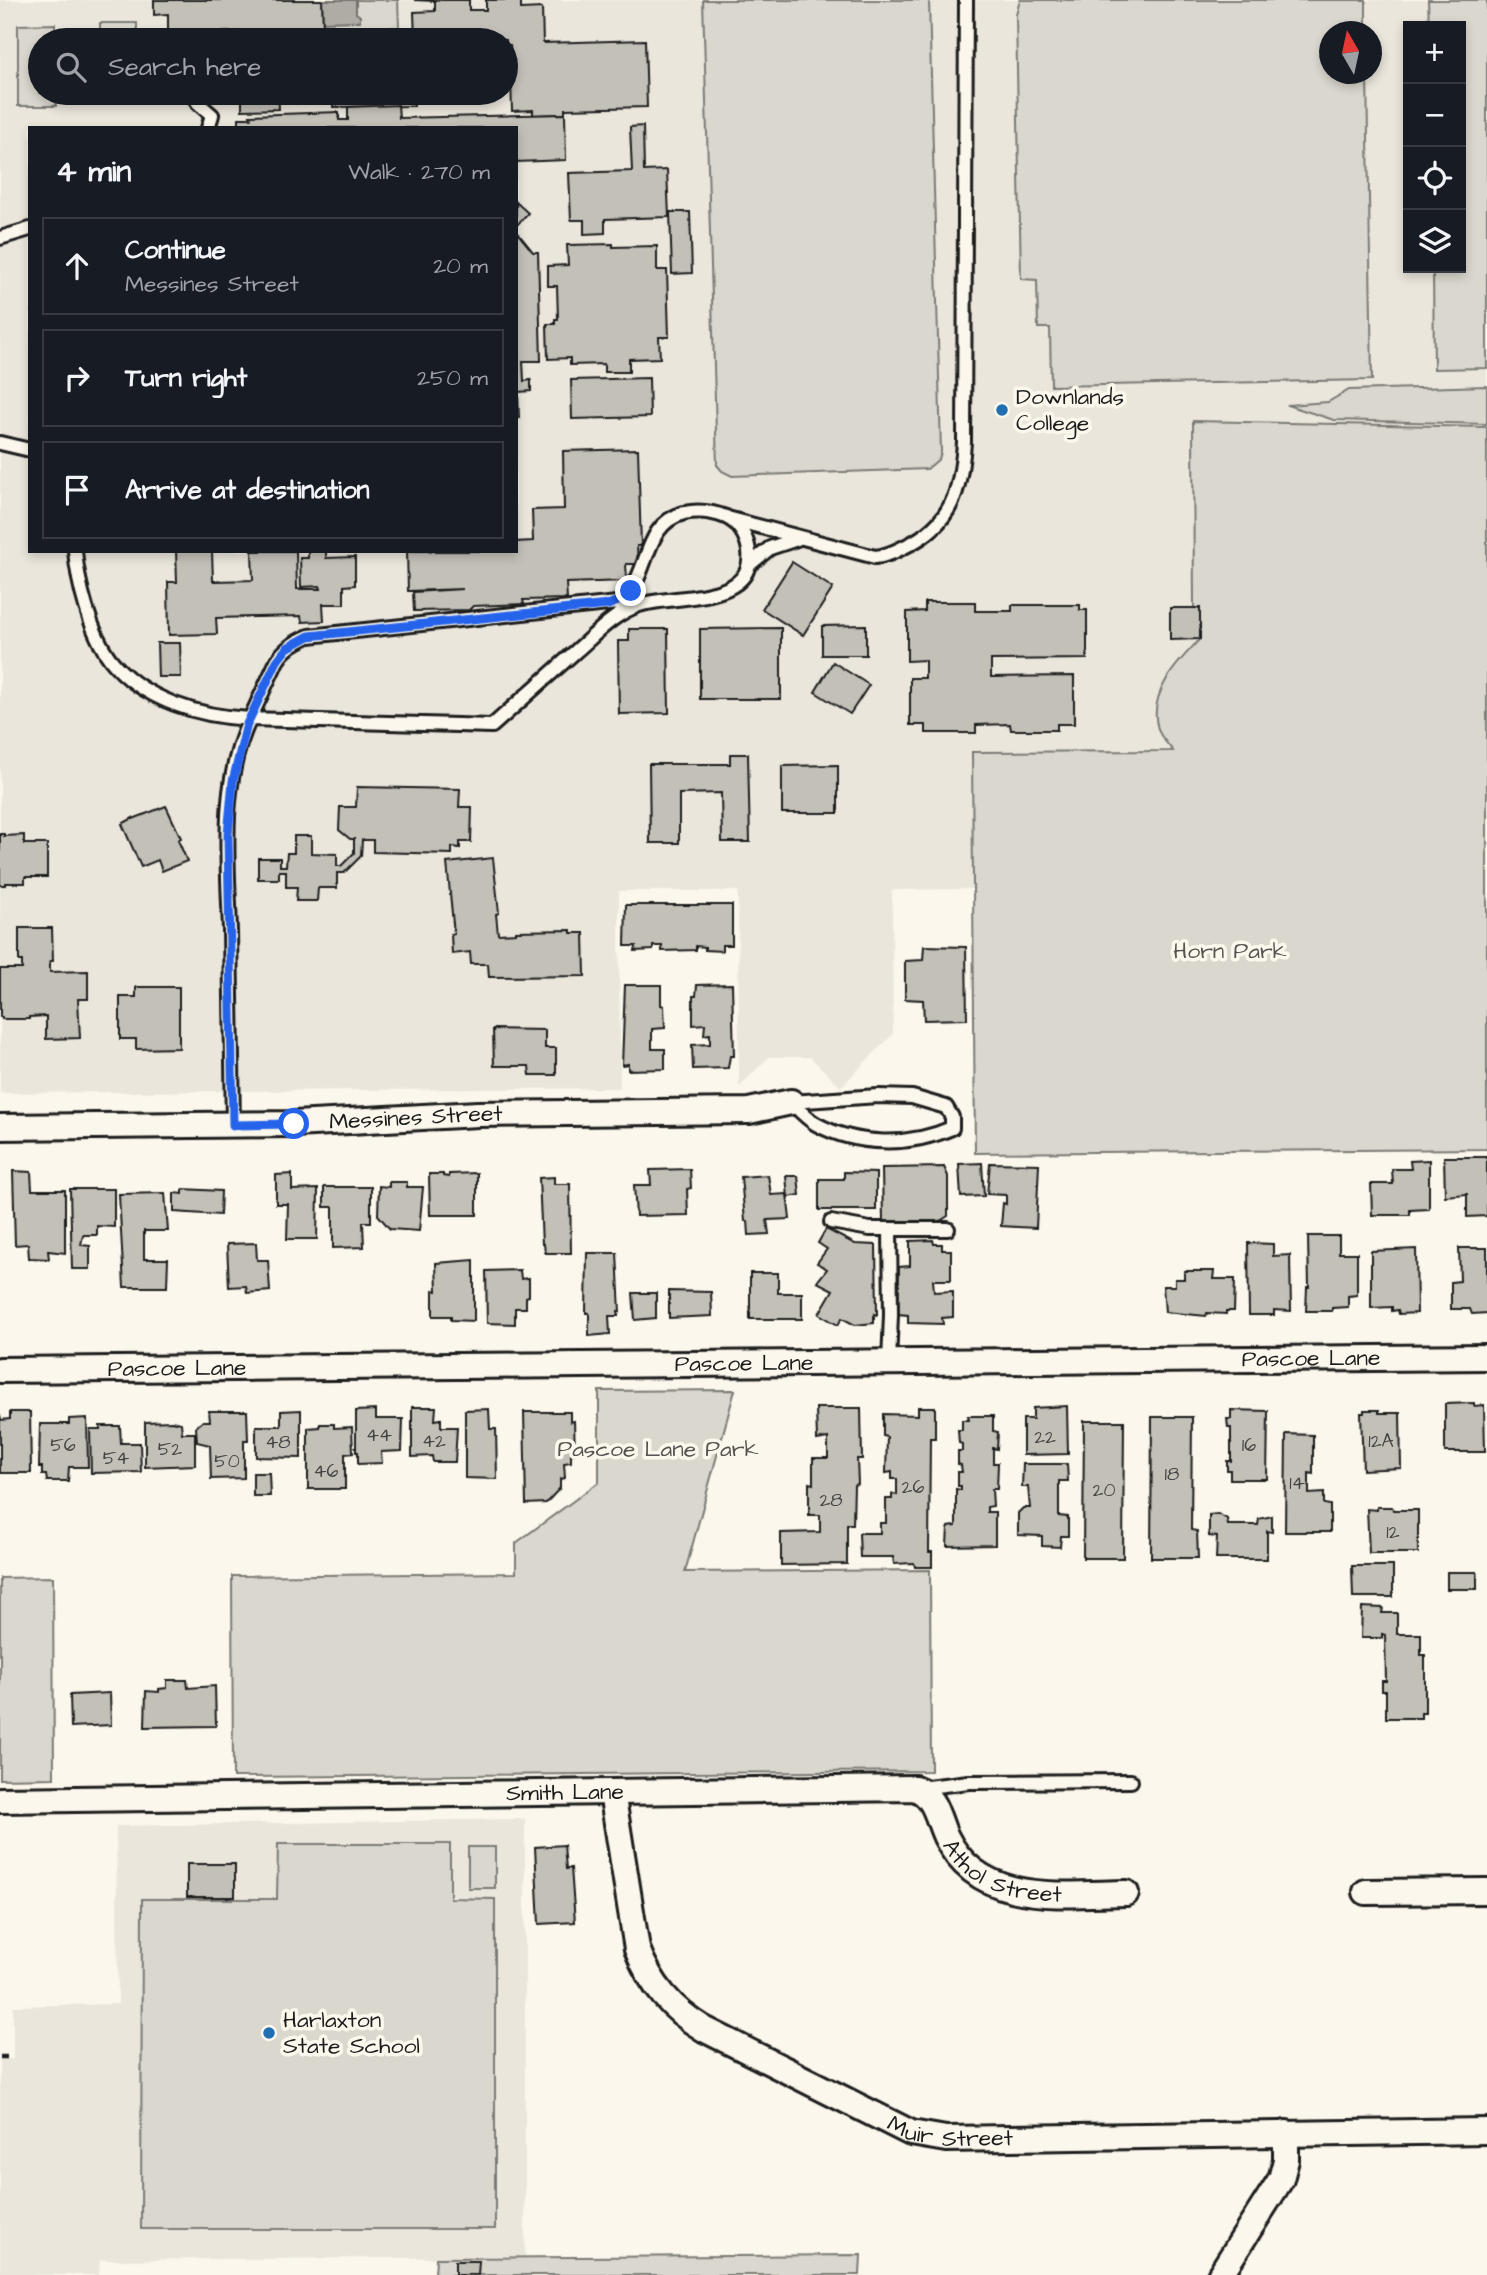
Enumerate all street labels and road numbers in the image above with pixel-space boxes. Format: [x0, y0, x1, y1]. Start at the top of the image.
street label: Messines Street [328, 1098, 503, 1138]
street label: Pascoe Lane [1241, 1342, 1380, 1375]
street label: Pascoe Lane [674, 1347, 813, 1380]
street label: Pascoe Lane [108, 1352, 246, 1385]
street label: Smith Lane [506, 1776, 624, 1809]
street label: Athol Street [935, 1833, 1063, 1911]
street label: Muir Street [882, 2108, 1014, 2155]

